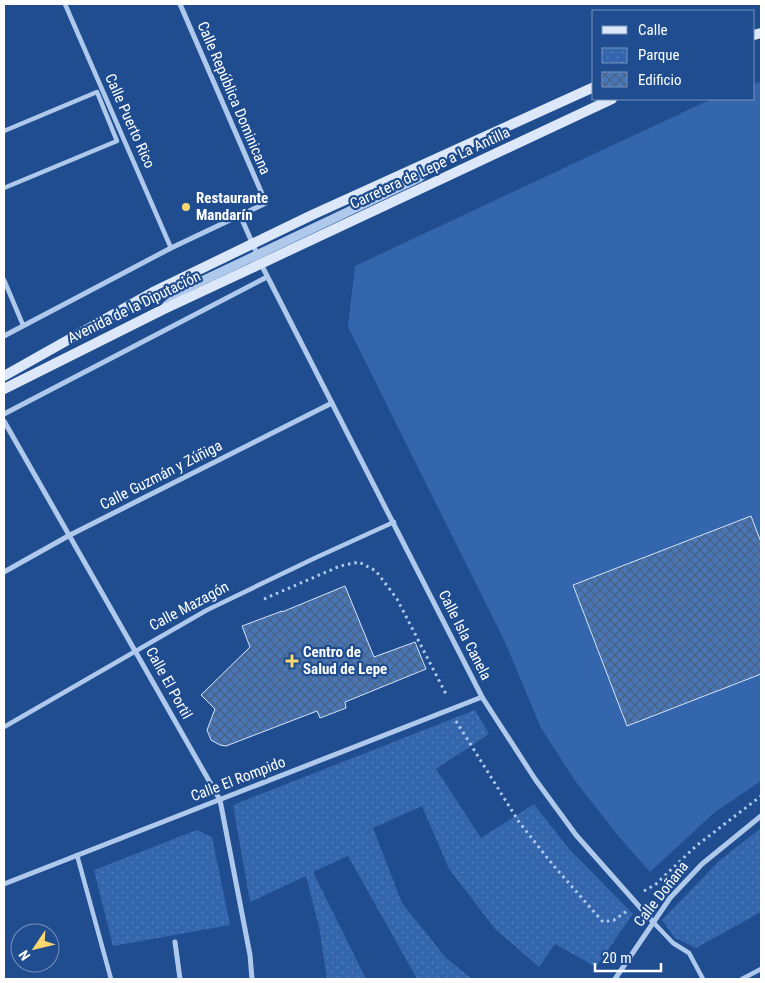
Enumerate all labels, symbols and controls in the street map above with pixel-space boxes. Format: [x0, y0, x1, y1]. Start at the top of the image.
legend [592, 10, 755, 100]
street label: Calle República Dominicana [194, 19, 274, 177]
text: Calle [638, 21, 668, 39]
text: Parque [638, 46, 680, 64]
street label: Calle Puerto Rico [101, 71, 159, 171]
text: Edificio [638, 71, 681, 89]
street label: Carretera de Lepe a La Antilla [347, 123, 513, 213]
place label: Restaurante Mandarín [196, 189, 268, 224]
marker: Restaurante Mandarín [180, 201, 192, 213]
street label: Avenida de la Diputación [65, 267, 203, 347]
street label: Calle Guzmán y Zúñiga [97, 436, 225, 514]
street label: Calle Mazagón [146, 578, 232, 634]
street label: Calle Isla Canela [435, 587, 495, 683]
place label: Centro de Salud de Lepe [303, 643, 387, 678]
street label: Calle El Portil [142, 644, 196, 722]
marker: Centro de Salud de Lepe [285, 654, 299, 668]
street label: Calle El Rompido [188, 753, 288, 805]
street label: Calle Doñana [630, 858, 692, 930]
north arrow [10, 923, 60, 973]
scale bar [595, 940, 661, 972]
text: N [15, 947, 33, 964]
text: 20 m [602, 949, 632, 967]

